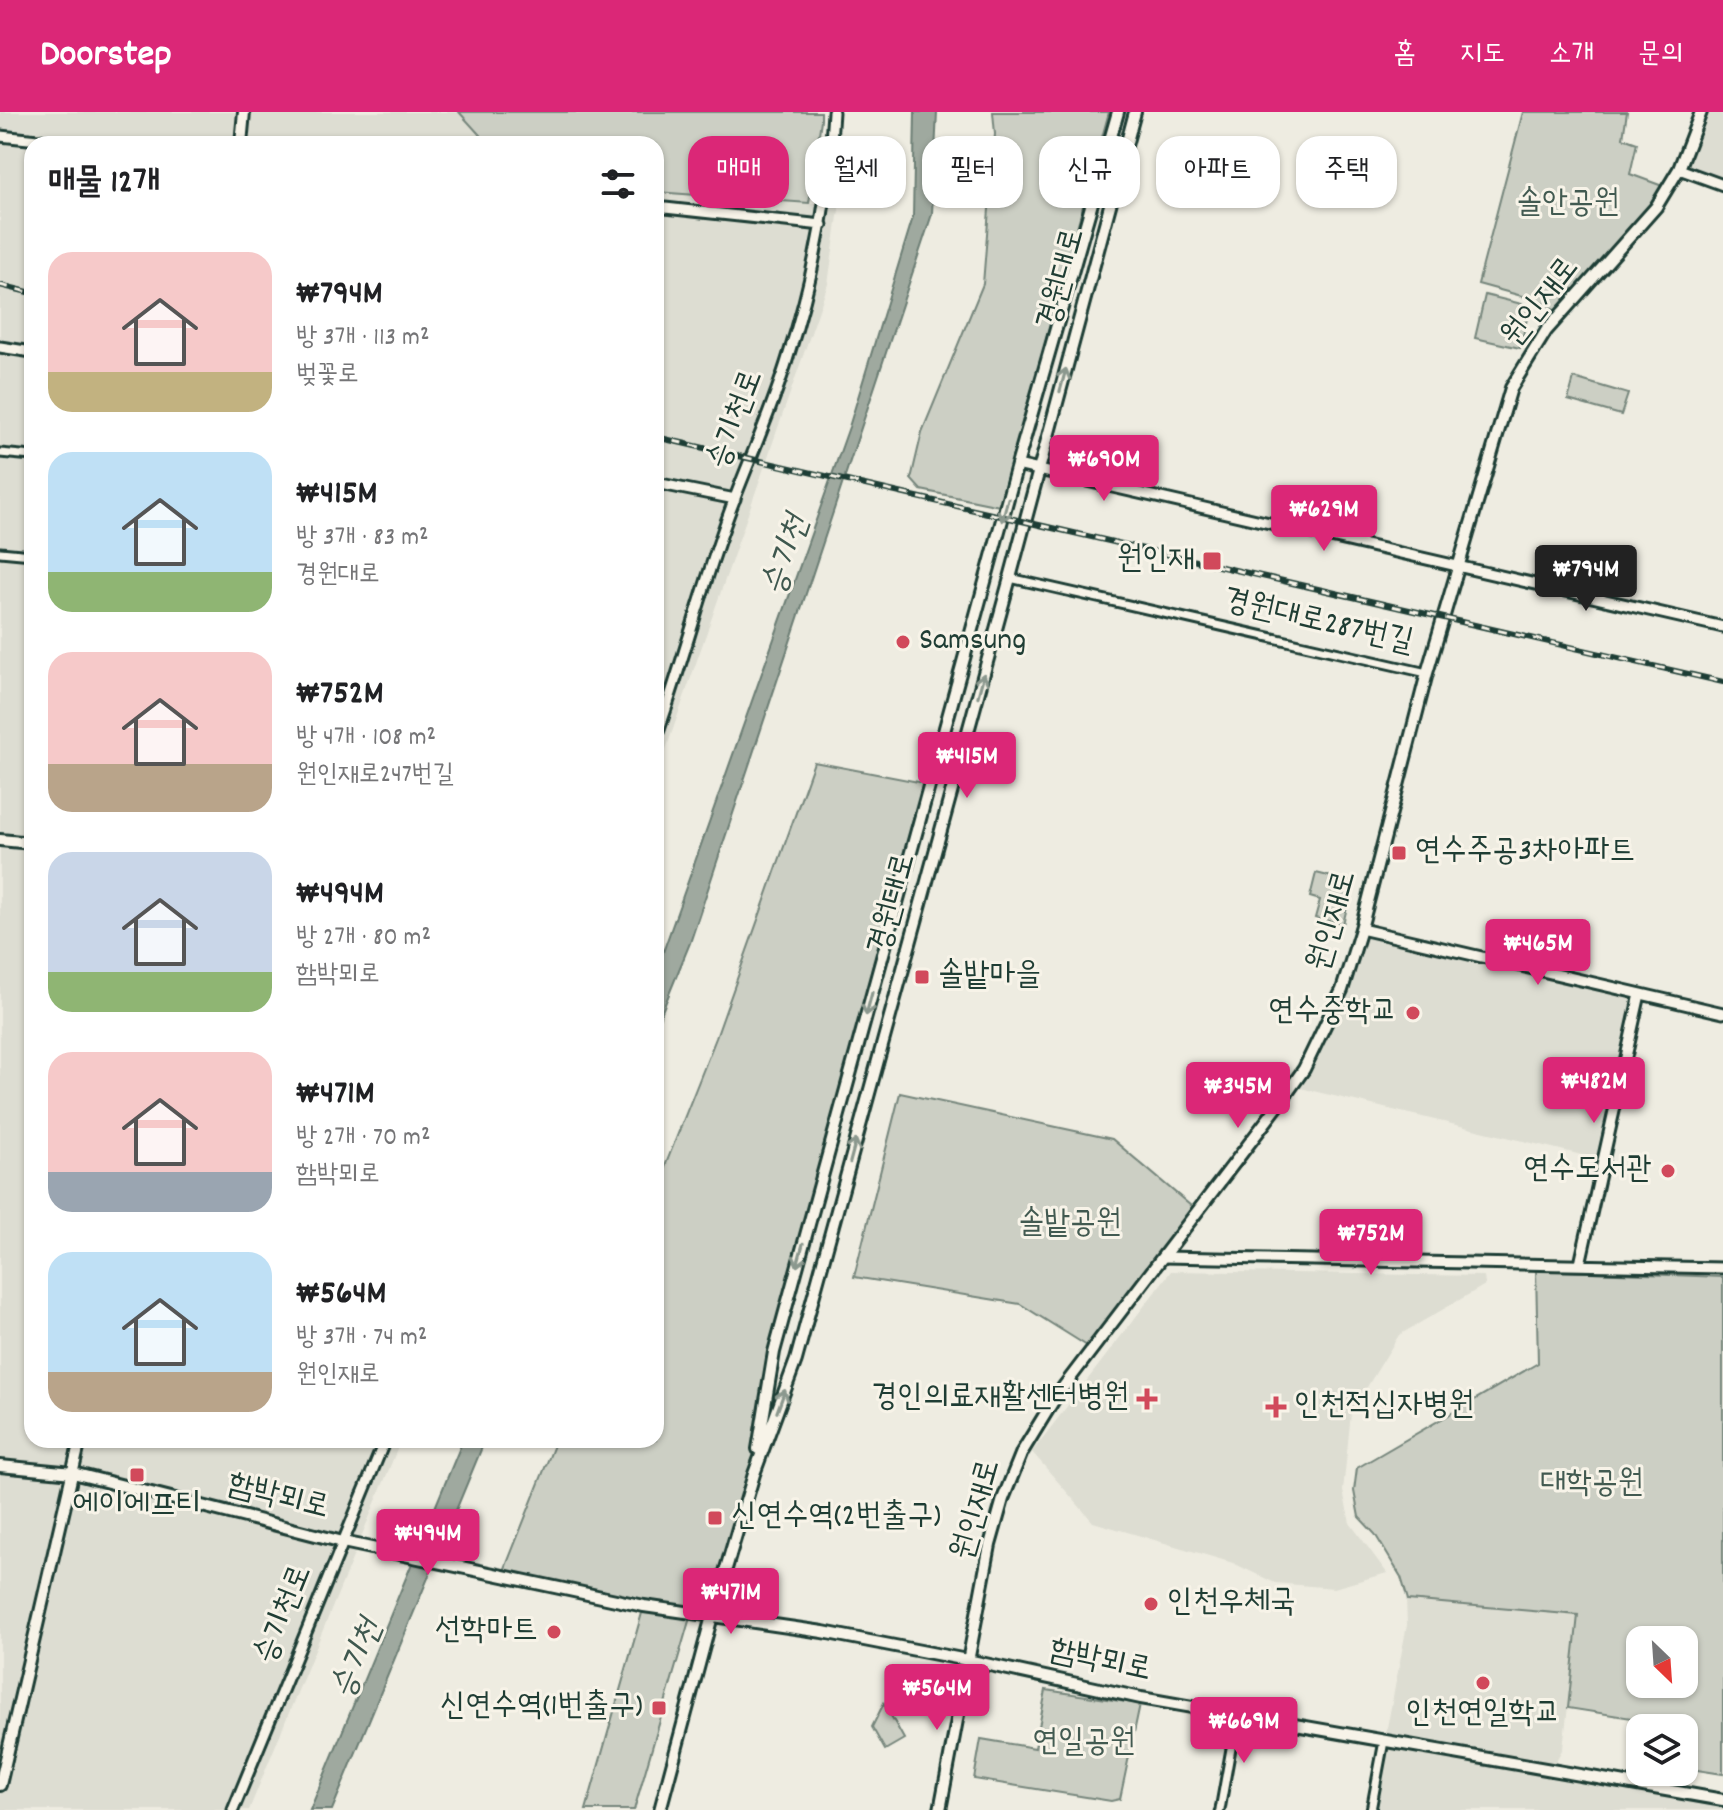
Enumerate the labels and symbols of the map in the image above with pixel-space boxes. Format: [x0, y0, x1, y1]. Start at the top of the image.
park label: 솔안공원 [1517, 182, 1620, 228]
street label: 경원대로 [1027, 223, 1099, 335]
street label: 원인재로 [1492, 248, 1592, 358]
street label: 승기천로 [697, 364, 777, 476]
one-way arrow [1057, 367, 1072, 393]
pin: ₩690M [1048, 435, 1160, 503]
pin: ₩629M [1268, 485, 1380, 553]
one-way arrow [996, 497, 1011, 523]
water label: 승기천 [751, 506, 826, 603]
place label: 원인재 [1117, 538, 1194, 584]
pin: ₩794M [1530, 545, 1642, 613]
marker: 원인재 [1201, 550, 1223, 572]
street label: 경원대로287번길 [1219, 579, 1417, 667]
place label: Samsung [919, 619, 1026, 665]
marker: Samsung [894, 633, 912, 651]
one-way arrow [974, 672, 989, 698]
pin: ₩415M [911, 732, 1023, 800]
place label: 연수주공3차아파트 [1415, 830, 1635, 876]
marker: 연수주공3차아파트 [1390, 844, 1408, 862]
street label: 경원대로 [858, 848, 930, 960]
street label: 원인재로 [1298, 865, 1370, 977]
pin: ₩465M [1482, 919, 1594, 987]
place label: 솔밭마을 [938, 954, 1041, 1000]
marker: 솔밭마을 [913, 968, 931, 986]
one-way arrow [861, 990, 876, 1016]
place label: 연수중학교 [1268, 990, 1397, 1036]
marker: 연수중학교 [1404, 1004, 1422, 1022]
pin: ₩482M [1538, 1057, 1650, 1125]
pin: ₩345M [1182, 1062, 1294, 1130]
one-way arrow [846, 1139, 861, 1165]
place label: 연수도서관 [1523, 1148, 1652, 1194]
marker: 연수도서관 [1659, 1162, 1677, 1180]
park label: 솔밭공원 [1019, 1202, 1122, 1248]
pin: ₩752M [1315, 1209, 1427, 1277]
one-way arrow [792, 1241, 807, 1267]
place label: 경인의료재활센터병원 [872, 1376, 1129, 1422]
place label: 인천적십자병원 [1294, 1384, 1474, 1430]
marker: 경인의료재활센터병원 [1136, 1388, 1158, 1410]
one-way arrow [774, 1389, 789, 1414]
marker: 인천적십자병원 [1265, 1396, 1287, 1418]
street label: 원인재로 [942, 1454, 1014, 1566]
park label: 대학공원 [1541, 1462, 1644, 1508]
street label: 함박뫼로 [222, 1463, 334, 1533]
marker: 에이에프티 [128, 1466, 146, 1484]
place label: 에이에프티 [73, 1484, 201, 1530]
place label: 신연수역(2번출구) [731, 1495, 941, 1541]
pin: ₩494M [372, 1509, 484, 1577]
marker: 신연수역(2번출구) [706, 1509, 724, 1527]
street label: 승기천로 [244, 1559, 326, 1671]
pin: ₩471M [675, 1568, 787, 1636]
place label: 인천우체국 [1167, 1581, 1296, 1627]
marker: 인천우체국 [1142, 1595, 1160, 1613]
water label: 승기천 [320, 1609, 399, 1707]
place label: 선학마트 [435, 1609, 538, 1655]
marker: 선학마트 [545, 1623, 563, 1641]
north arrow [1626, 1626, 1698, 1698]
street label: 함박뫼로 [1045, 1629, 1155, 1695]
pin: ₩564M [881, 1664, 993, 1732]
marker: 인천연일학교 [1474, 1674, 1492, 1692]
place label: 신연수역(1번출구) [440, 1685, 643, 1731]
place label: 인천연일학교 [1406, 1692, 1560, 1738]
pin: ₩669M [1188, 1697, 1300, 1765]
marker: 신연수역(1번출구) [650, 1699, 668, 1717]
park label: 연일공원 [1033, 1721, 1136, 1767]

